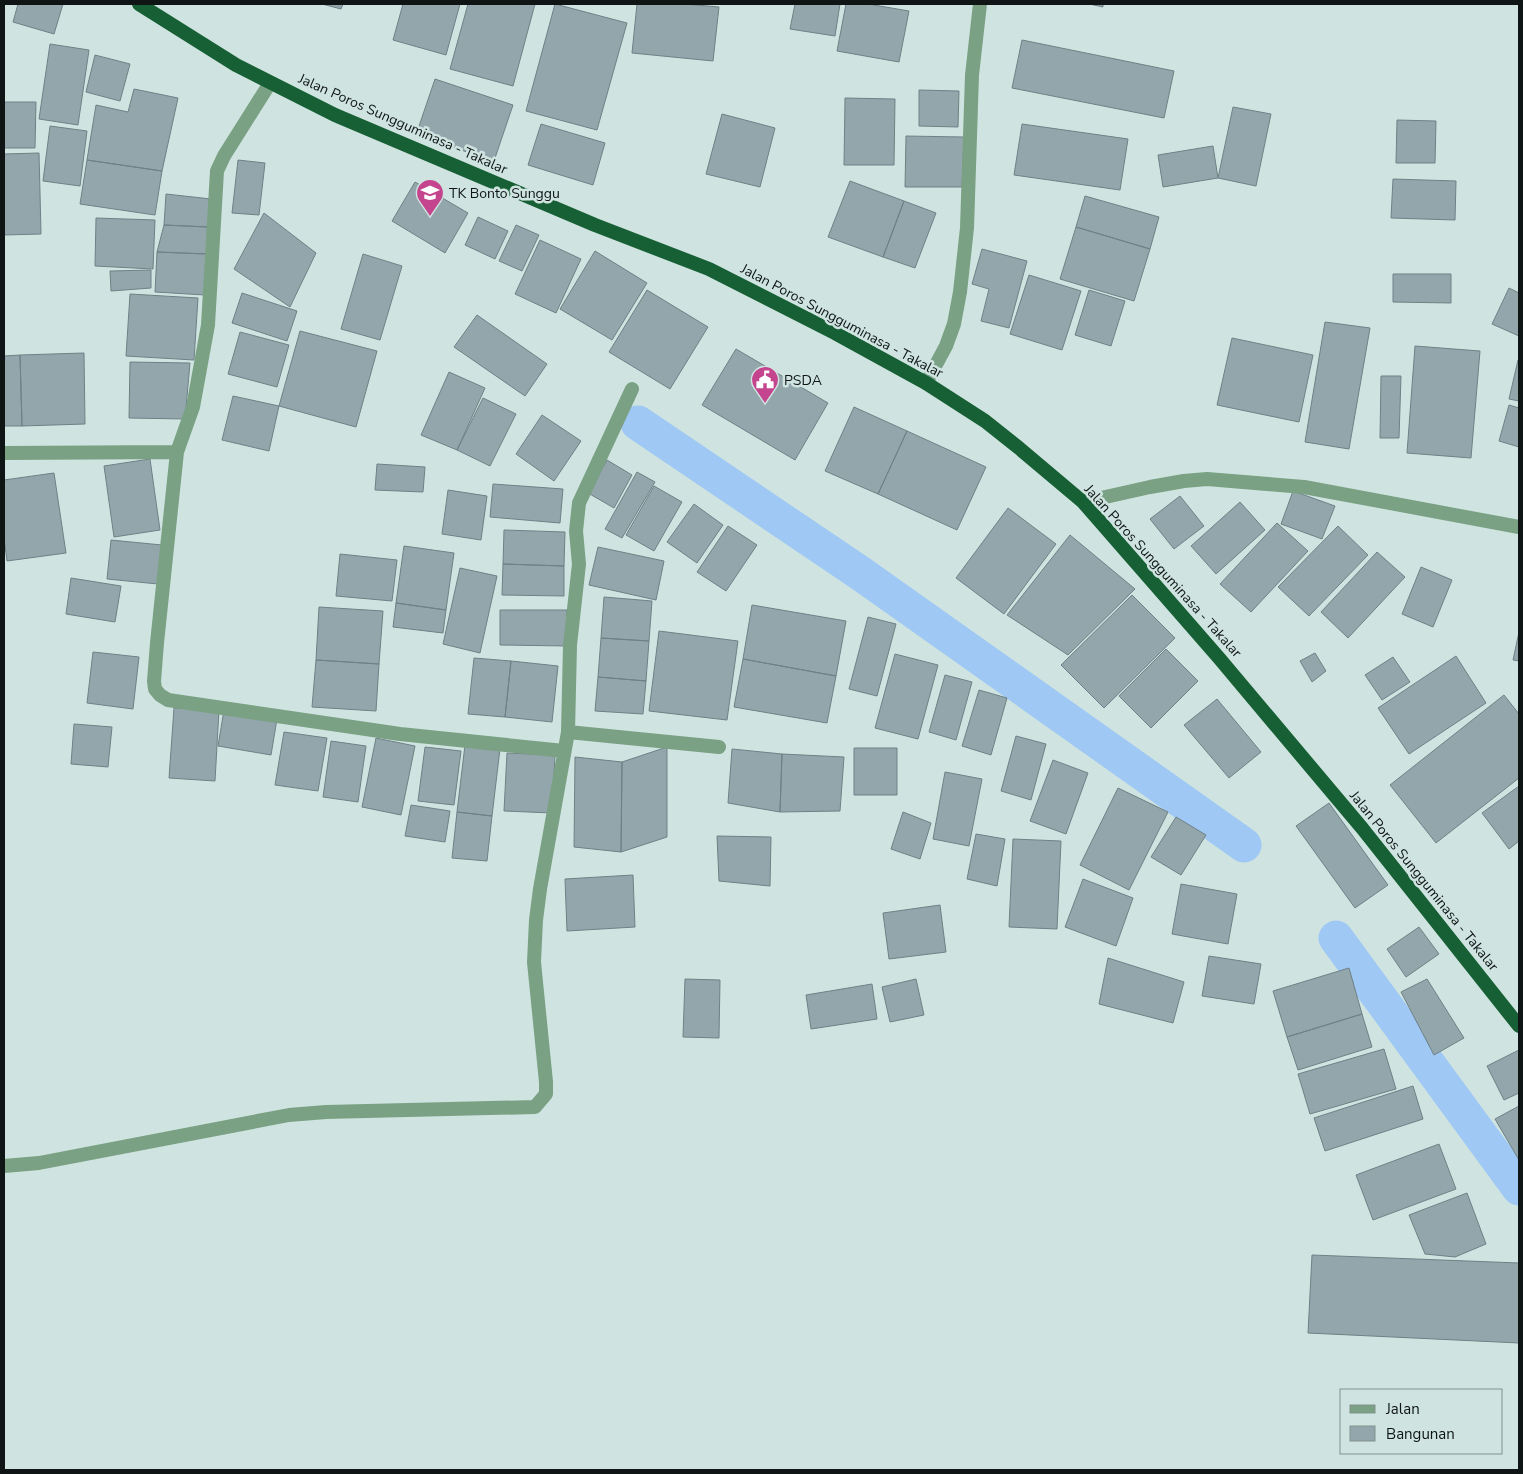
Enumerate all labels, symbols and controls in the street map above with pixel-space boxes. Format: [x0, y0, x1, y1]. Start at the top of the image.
street label: Jalan Poros Sungguminasa - Takalar [295, 69, 510, 179]
school or university icon: TK Bonto Sunggu [415, 178, 445, 217]
place label: TK Bonto Sunggu [449, 184, 560, 203]
street label: Jalan Poros Sungguminasa - Takalar [737, 259, 947, 383]
public building icon: PSDA [750, 365, 780, 404]
place label: PSDA [784, 371, 822, 390]
street label: Jalan Poros Sungguminasa - Takalar [1079, 480, 1246, 662]
street label: Jalan Poros Sungguminasa - Takalar [1345, 786, 1503, 975]
legend [1340, 1389, 1503, 1454]
text: Jalan [1385, 1399, 1420, 1419]
text: Bangunan [1386, 1424, 1455, 1444]

